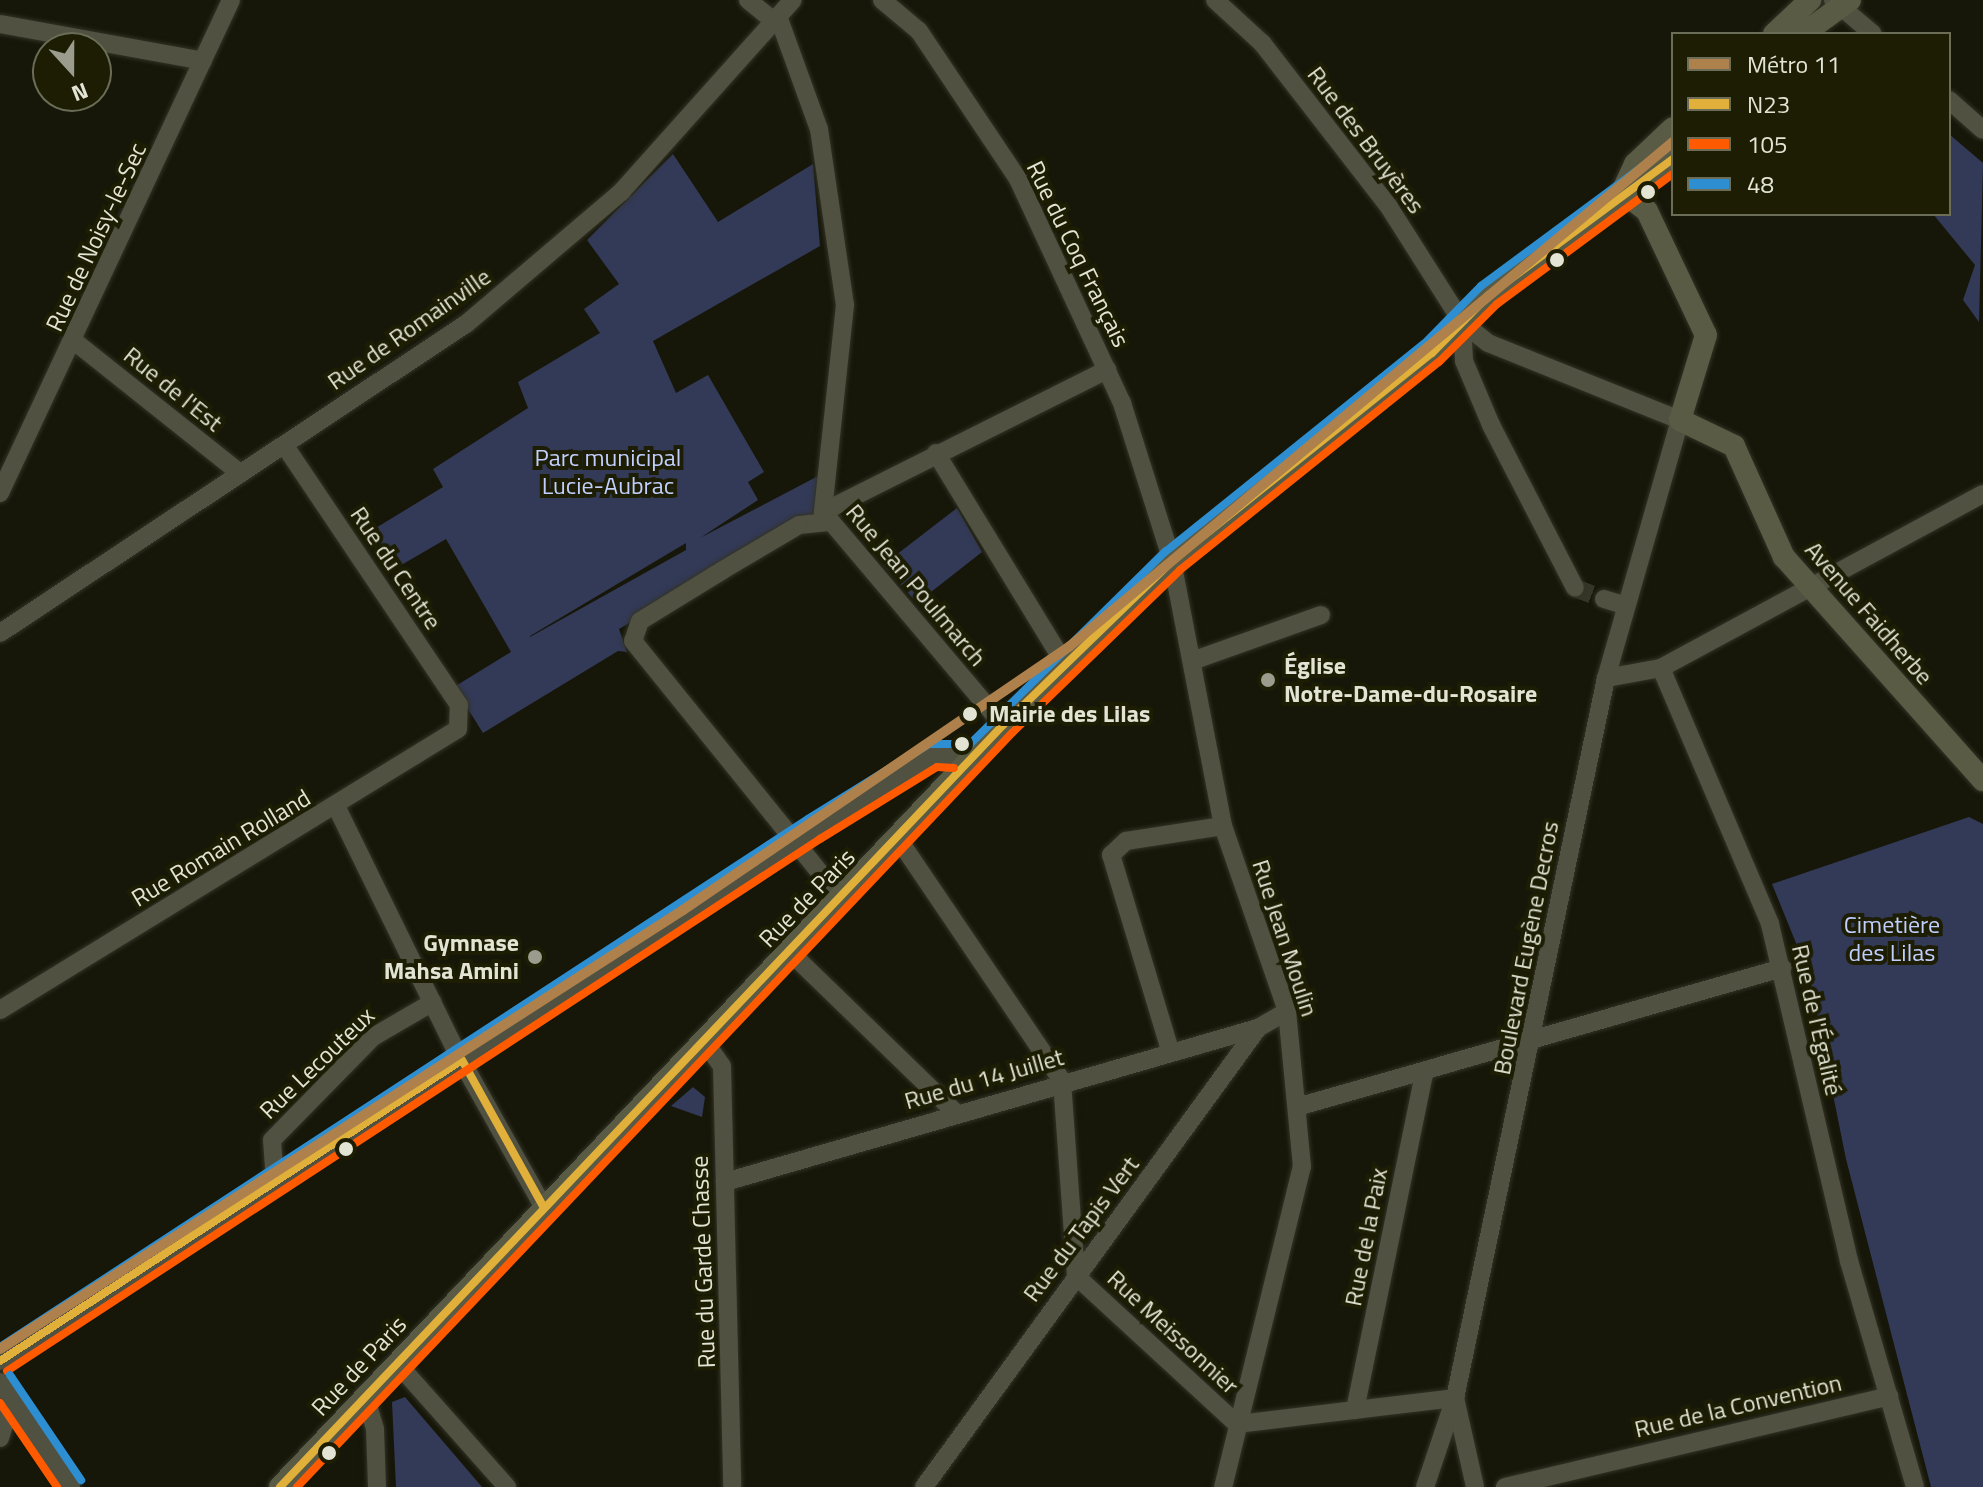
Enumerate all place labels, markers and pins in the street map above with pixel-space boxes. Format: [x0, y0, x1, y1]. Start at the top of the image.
unlabelled marker [1640, 184, 1656, 200]
unlabelled marker [1549, 252, 1565, 268]
place label: Église Notre-Dame-du-Rosaire [1284, 652, 1537, 708]
marker: Église Notre-Dame-du-Rosaire [1259, 671, 1277, 689]
place label: Mairie des Lilas [989, 700, 1150, 728]
marker: Mairie des Lilas [958, 702, 982, 726]
unlabelled marker [954, 736, 970, 752]
place label: Gymnase Mahsa Amini [384, 929, 519, 985]
marker: Gymnase Mahsa Amini [526, 948, 544, 966]
unlabelled marker [338, 1141, 354, 1157]
unlabelled marker [321, 1445, 337, 1461]

